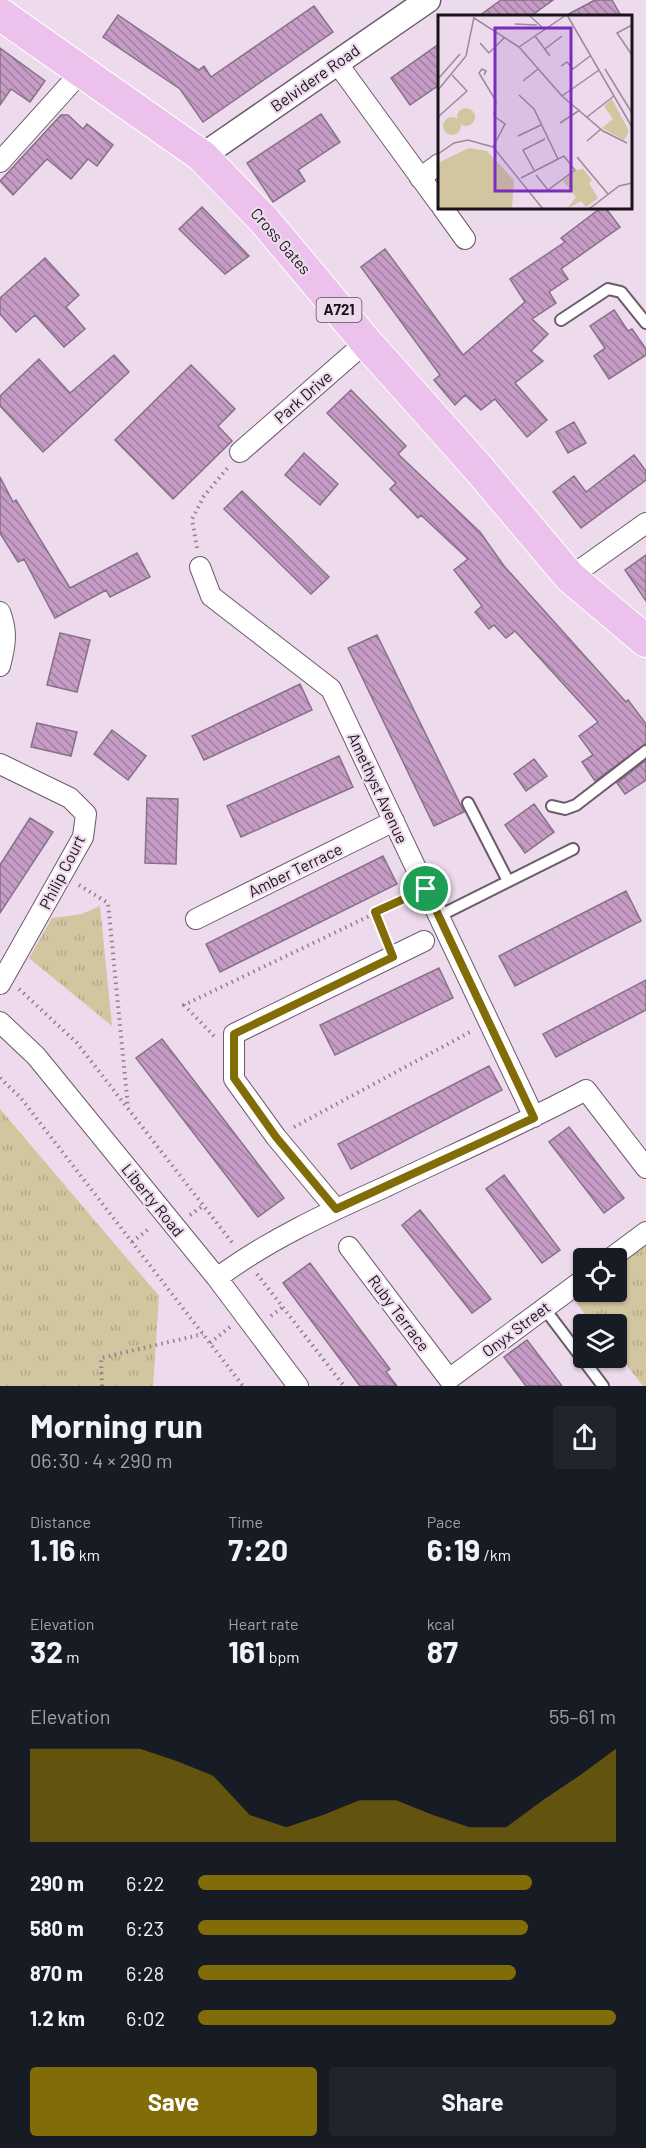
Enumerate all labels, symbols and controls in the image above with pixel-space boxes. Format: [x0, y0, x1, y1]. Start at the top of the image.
inset map [438, 15, 631, 208]
street label: Belvidere Road [267, 40, 363, 115]
street label: Cross Gates [247, 203, 315, 278]
road number: A721 [316, 298, 362, 322]
street label: Park Drive [270, 366, 335, 427]
street label: Amethyst Avenue [344, 729, 412, 846]
street label: Philip Court [35, 831, 88, 912]
street label: Amber Terrace [245, 839, 345, 900]
pin [400, 863, 451, 914]
icon: arrive [409, 872, 442, 905]
street label: Liberty Road [118, 1159, 189, 1240]
map controls [573, 1248, 627, 1368]
button: locate [573, 1248, 627, 1302]
street label: Ruby Terrace [365, 1271, 434, 1355]
street label: Onyx Street [478, 1297, 553, 1360]
button: layers [573, 1314, 627, 1368]
text: Morning run [30, 1405, 203, 1445]
button: share [553, 1406, 616, 1469]
text: 06:30 · 4 × 290 m [30, 1448, 173, 1472]
text: Distance [30, 1512, 91, 1531]
text: Time [228, 1512, 263, 1531]
text: Pace [427, 1512, 461, 1531]
text: 1.16 [30, 1531, 75, 1567]
text: 7:20 [228, 1531, 288, 1567]
text: 6:19 [427, 1531, 480, 1567]
text: km [75, 1545, 100, 1564]
text: /km [480, 1545, 511, 1564]
text: Elevation [30, 1614, 94, 1633]
text: Heart rate [228, 1614, 299, 1633]
text: kcal [427, 1614, 455, 1633]
text: 32 [30, 1633, 63, 1669]
text: 161 [228, 1633, 265, 1669]
text: 87 [427, 1633, 458, 1669]
text: m [63, 1647, 79, 1666]
text: bpm [265, 1647, 299, 1666]
text: Elevation [30, 1704, 111, 1728]
text: 55–61 m [549, 1704, 616, 1728]
text: 290 m [30, 1871, 84, 1895]
text: 6:22 [126, 1871, 165, 1895]
text: 580 m [30, 1916, 84, 1940]
text: 6:23 [126, 1916, 164, 1940]
text: 870 m [30, 1961, 83, 1985]
text: 6:28 [126, 1961, 164, 1985]
text: 1.2 km [30, 2006, 85, 2030]
text: 6:02 [126, 2006, 165, 2030]
button: Save [30, 2067, 317, 2136]
button: Share [329, 2067, 616, 2136]

